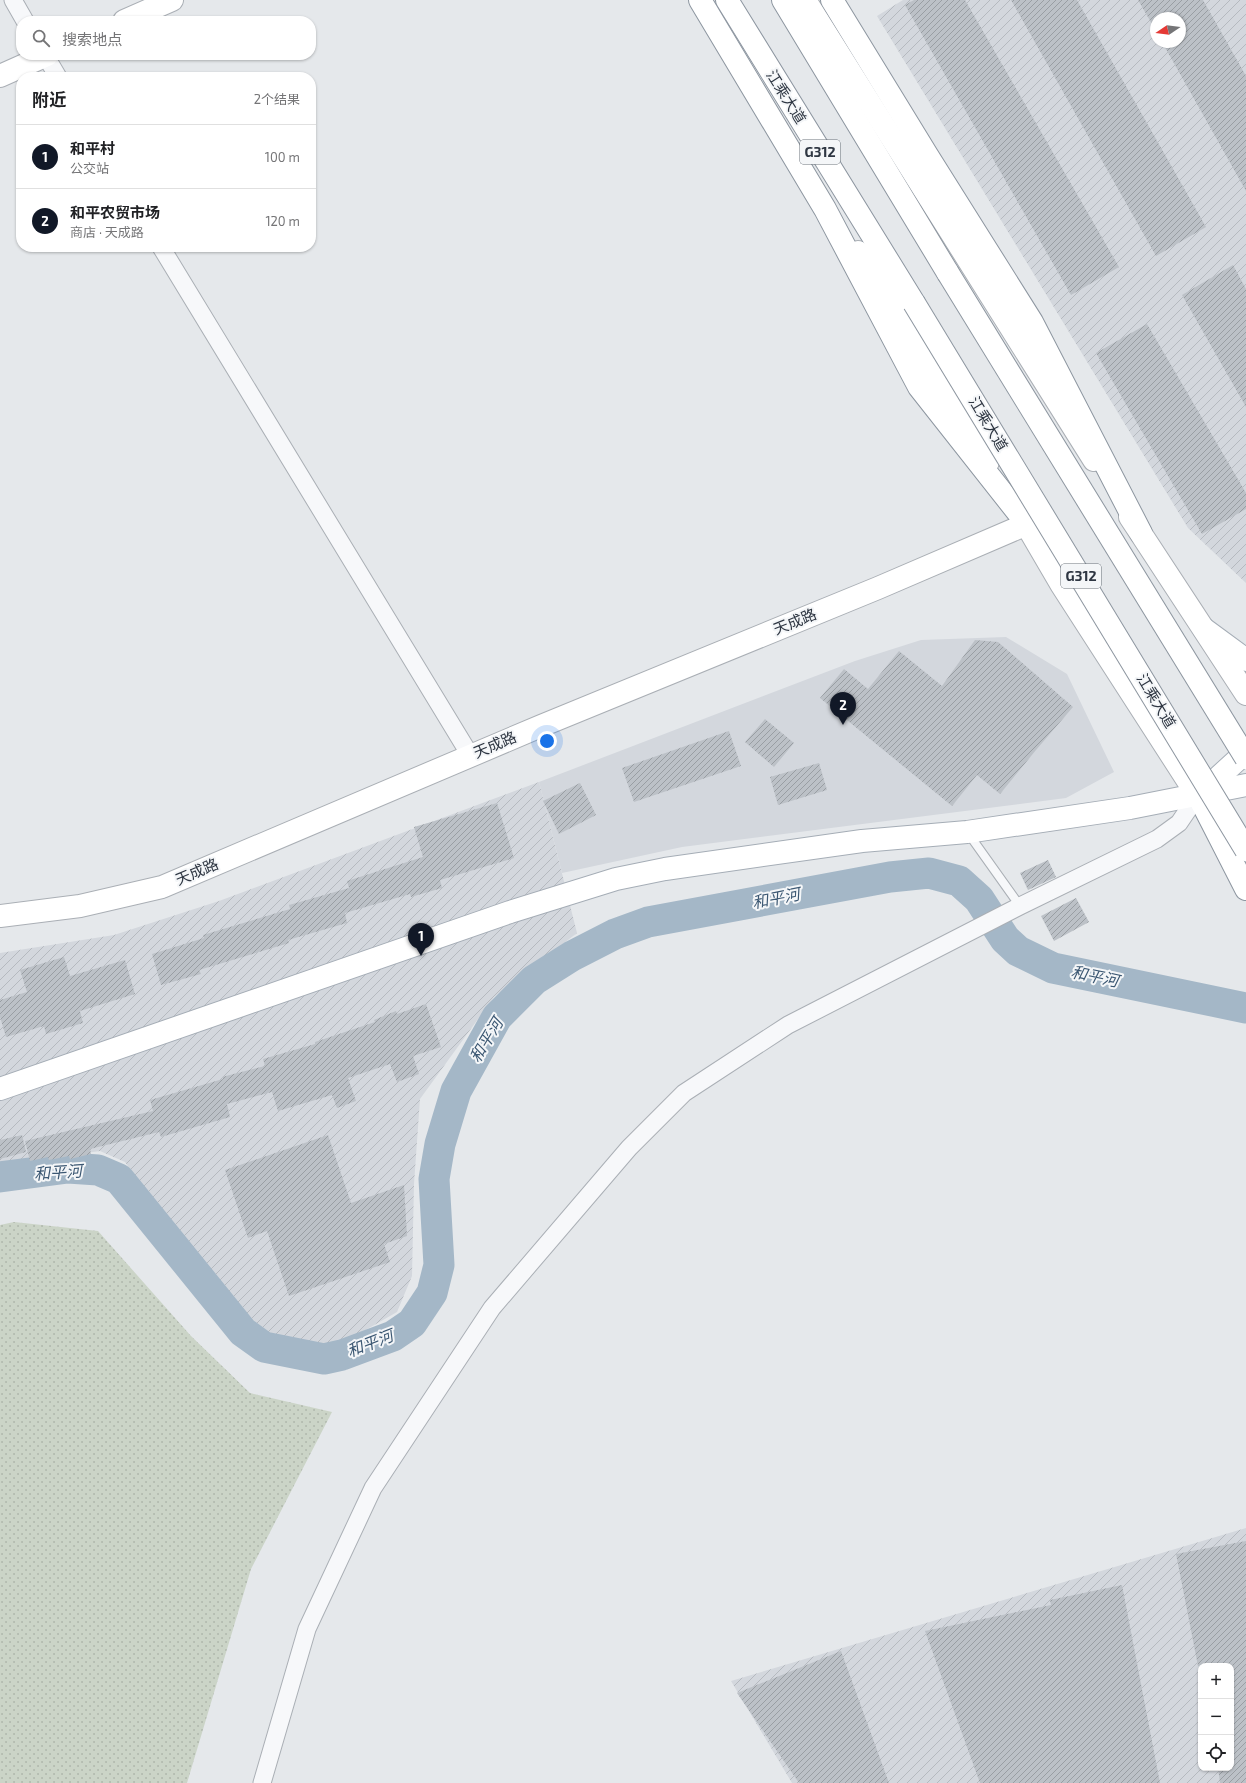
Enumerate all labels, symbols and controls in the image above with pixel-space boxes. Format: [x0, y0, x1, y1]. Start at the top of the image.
north arrow [1150, 12, 1186, 48]
search box [16, 16, 316, 60]
icon: search [30, 27, 52, 49]
text: 搜索地点 [62, 30, 122, 48]
street label: 江乘大道 [763, 66, 810, 127]
text: 附近 [32, 89, 66, 109]
text: 2个结果 [254, 91, 300, 107]
text: 和平村 [70, 139, 115, 157]
road number: G312 [800, 140, 840, 164]
text: 1 [42, 149, 48, 165]
text: 100 m [265, 149, 300, 165]
text: 公交站 [70, 160, 109, 176]
text: 和平农贸市场 [70, 203, 160, 221]
text: 2 [41, 213, 49, 229]
text: 120 m [265, 213, 300, 229]
text: 商店 · 天成路 [70, 224, 144, 240]
street label: 江乘大道 [966, 393, 1012, 454]
road number: G312 [1061, 564, 1101, 588]
street label: 天成路 [770, 604, 819, 638]
street label: 江乘大道 [1134, 670, 1180, 731]
pin: 2 [830, 692, 856, 725]
street label: 天成路 [470, 727, 519, 761]
your location [537, 731, 557, 751]
street label: 天成路 [172, 854, 221, 888]
water label: 和平河 [751, 883, 804, 911]
pin: 1 [408, 923, 434, 956]
water label: 和平河 [1070, 961, 1123, 990]
water label: 和平河 [465, 1012, 508, 1065]
water label: 和平河 [33, 1160, 86, 1183]
water label: 和平河 [344, 1324, 398, 1360]
map controls [1198, 1663, 1234, 1771]
button: + [1198, 1663, 1234, 1699]
button: − [1198, 1699, 1234, 1735]
button: locate [1198, 1735, 1234, 1771]

